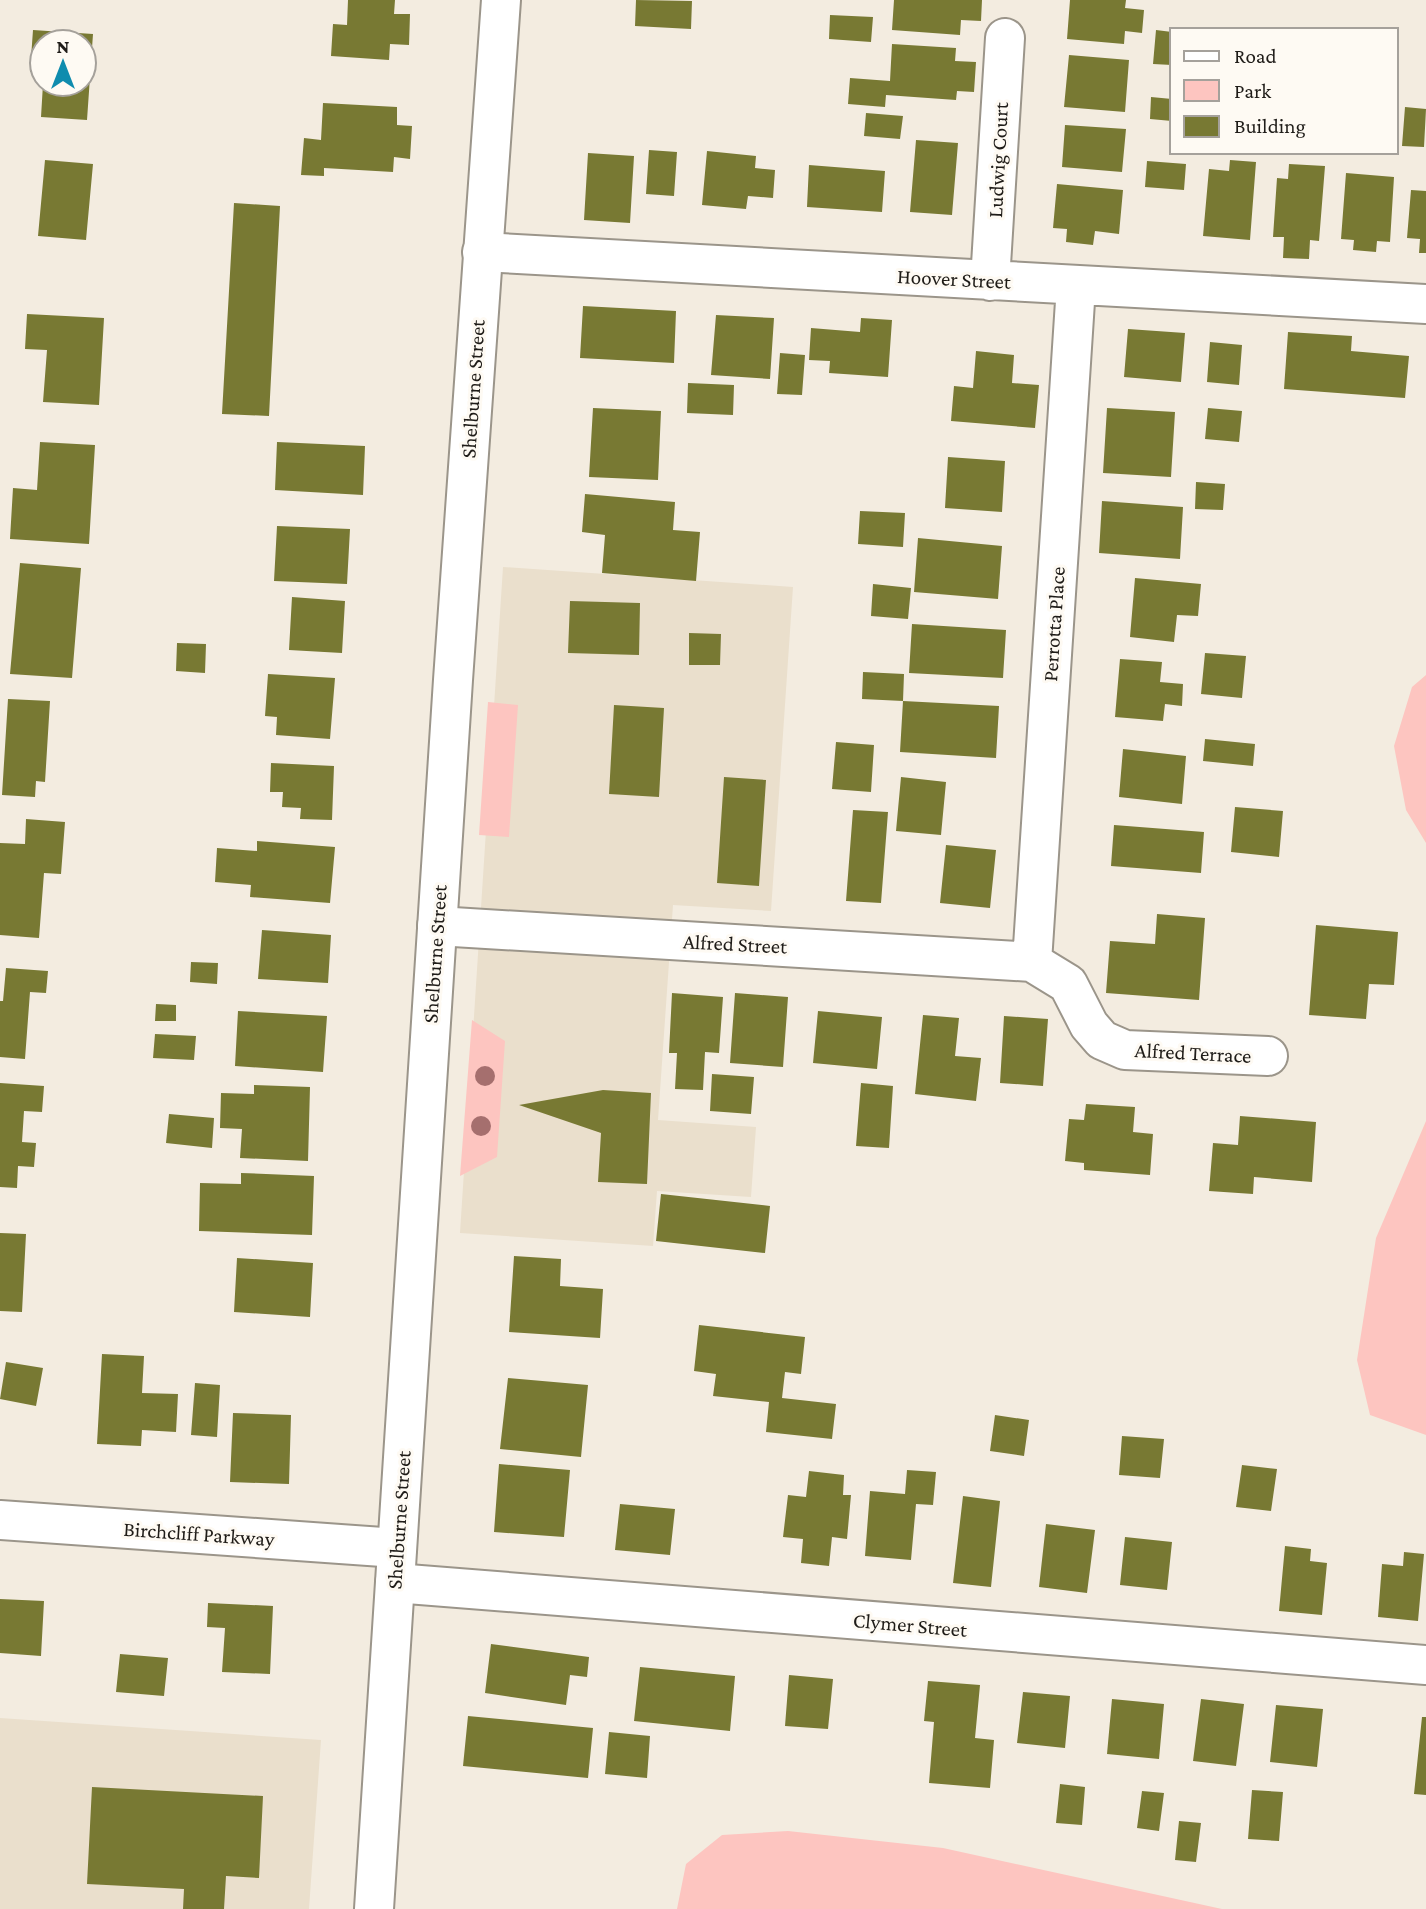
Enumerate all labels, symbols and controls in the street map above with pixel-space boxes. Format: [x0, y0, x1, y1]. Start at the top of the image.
north arrow [28, 28, 98, 98]
legend [1170, 28, 1398, 154]
text: N [57, 36, 70, 57]
text: Road [1234, 44, 1277, 68]
text: Park [1234, 79, 1271, 103]
street label: Ludwig Court [983, 100, 1013, 218]
text: Building [1234, 114, 1306, 138]
street label: Hoover Street [896, 264, 1013, 294]
street label: Shelburne Street [456, 318, 490, 459]
street label: Perrotta Place [1038, 566, 1070, 682]
street label: Shelburne Street [418, 883, 452, 1024]
street label: Alfred Street [682, 929, 789, 959]
street label: Alfred Terrace [1134, 1038, 1252, 1068]
street label: Shelburne Street [382, 1449, 416, 1590]
street label: Birchcliff Parkway [123, 1517, 276, 1551]
street label: Clymer Street [852, 1608, 969, 1642]

